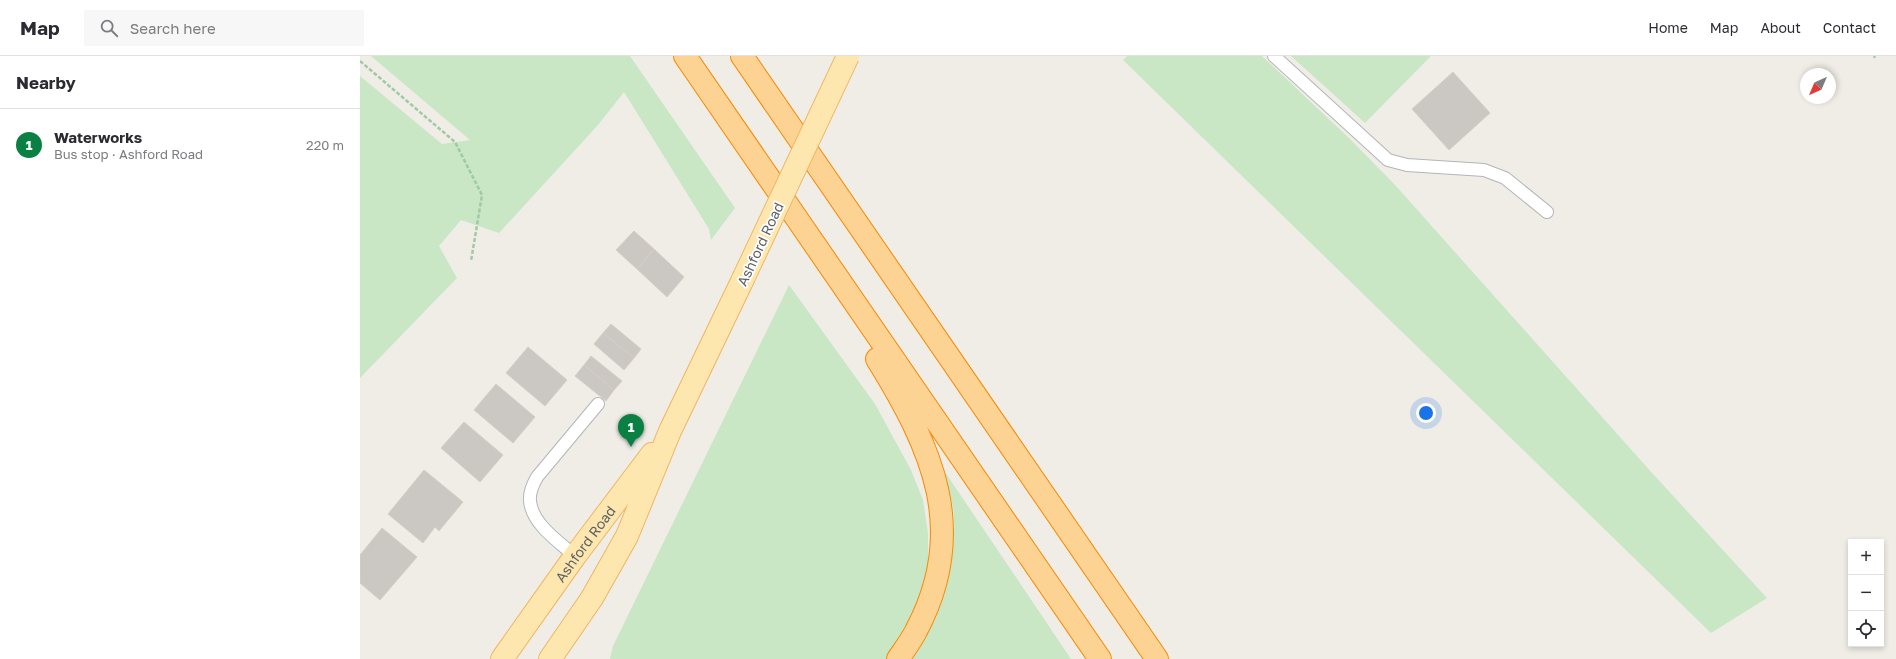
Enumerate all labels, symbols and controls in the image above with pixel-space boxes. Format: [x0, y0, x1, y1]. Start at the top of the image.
search box [84, 10, 364, 46]
text: Map [20, 16, 60, 39]
icon: search [98, 17, 120, 39]
text: Search here [130, 19, 216, 37]
text: Home [1648, 19, 1688, 36]
text: Map [1710, 19, 1738, 36]
text: About [1760, 19, 1801, 36]
text: Contact [1823, 19, 1876, 36]
north arrow [1800, 68, 1836, 104]
text: Nearby [16, 72, 76, 93]
text: Waterworks [54, 128, 142, 146]
text: 1 [26, 137, 32, 153]
text: 220 m [306, 137, 344, 153]
text: Bus stop · Ashford Road [54, 146, 203, 162]
street label: Ashford Road [733, 199, 787, 289]
your location [1416, 403, 1436, 423]
pin: 1 [618, 414, 644, 447]
street label: Ashford Road [551, 502, 619, 585]
map controls [1848, 539, 1884, 647]
button: + [1848, 539, 1884, 575]
button: − [1848, 575, 1884, 611]
button: locate [1848, 611, 1884, 647]

